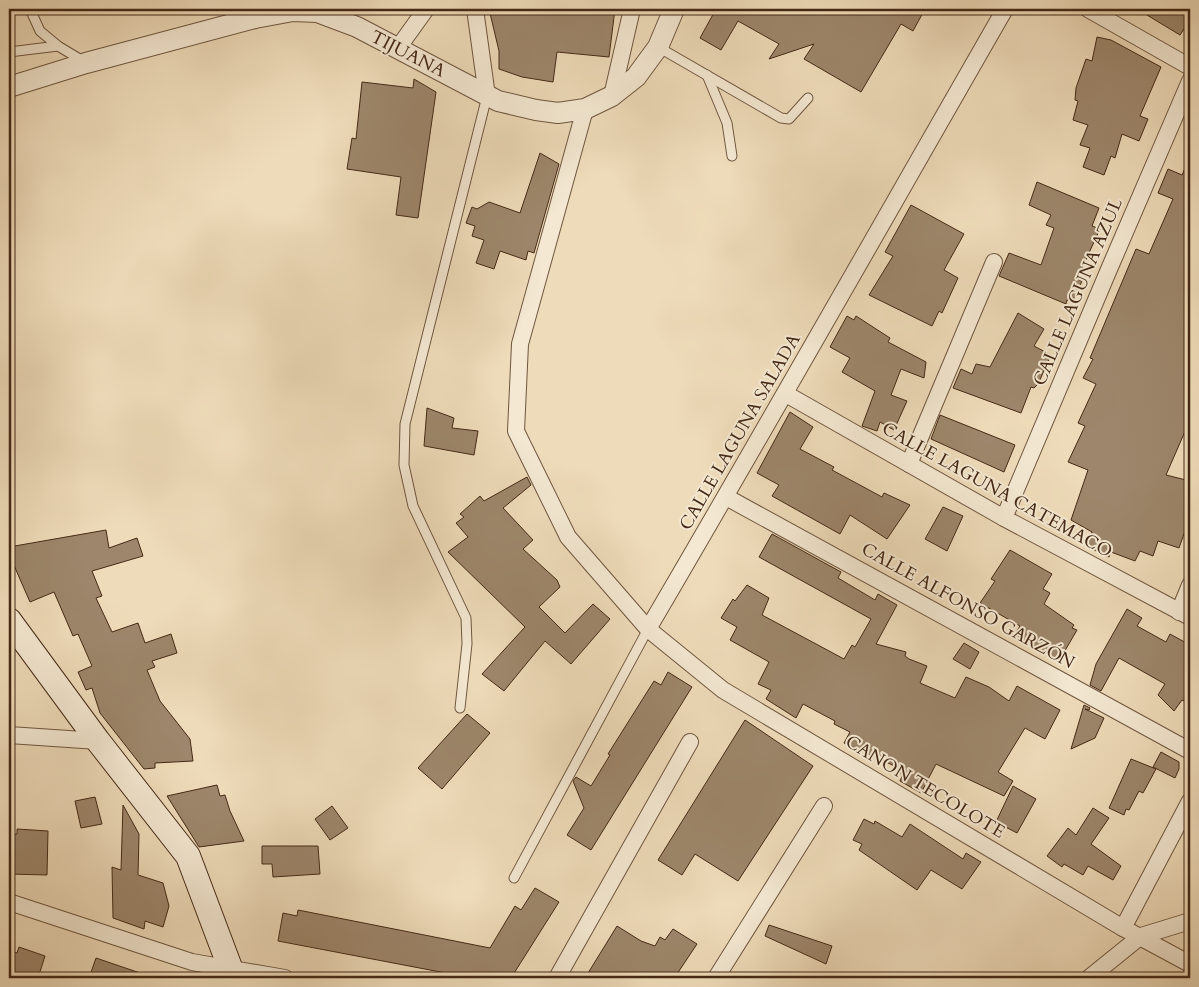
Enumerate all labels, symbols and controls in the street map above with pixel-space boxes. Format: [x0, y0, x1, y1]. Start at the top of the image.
street label: TIJUANA [366, 24, 450, 84]
street label: CALLE LAGUNA AZUL [1027, 194, 1129, 389]
street label: CALLE LAGUNA SALADA [673, 329, 807, 535]
street label: CALLE LAGUNA CATEMACO [877, 416, 1117, 564]
street label: CALLE ALFONSO GARZÓN [857, 537, 1080, 675]
street label: CANON TECOLOTE [841, 729, 1009, 845]

